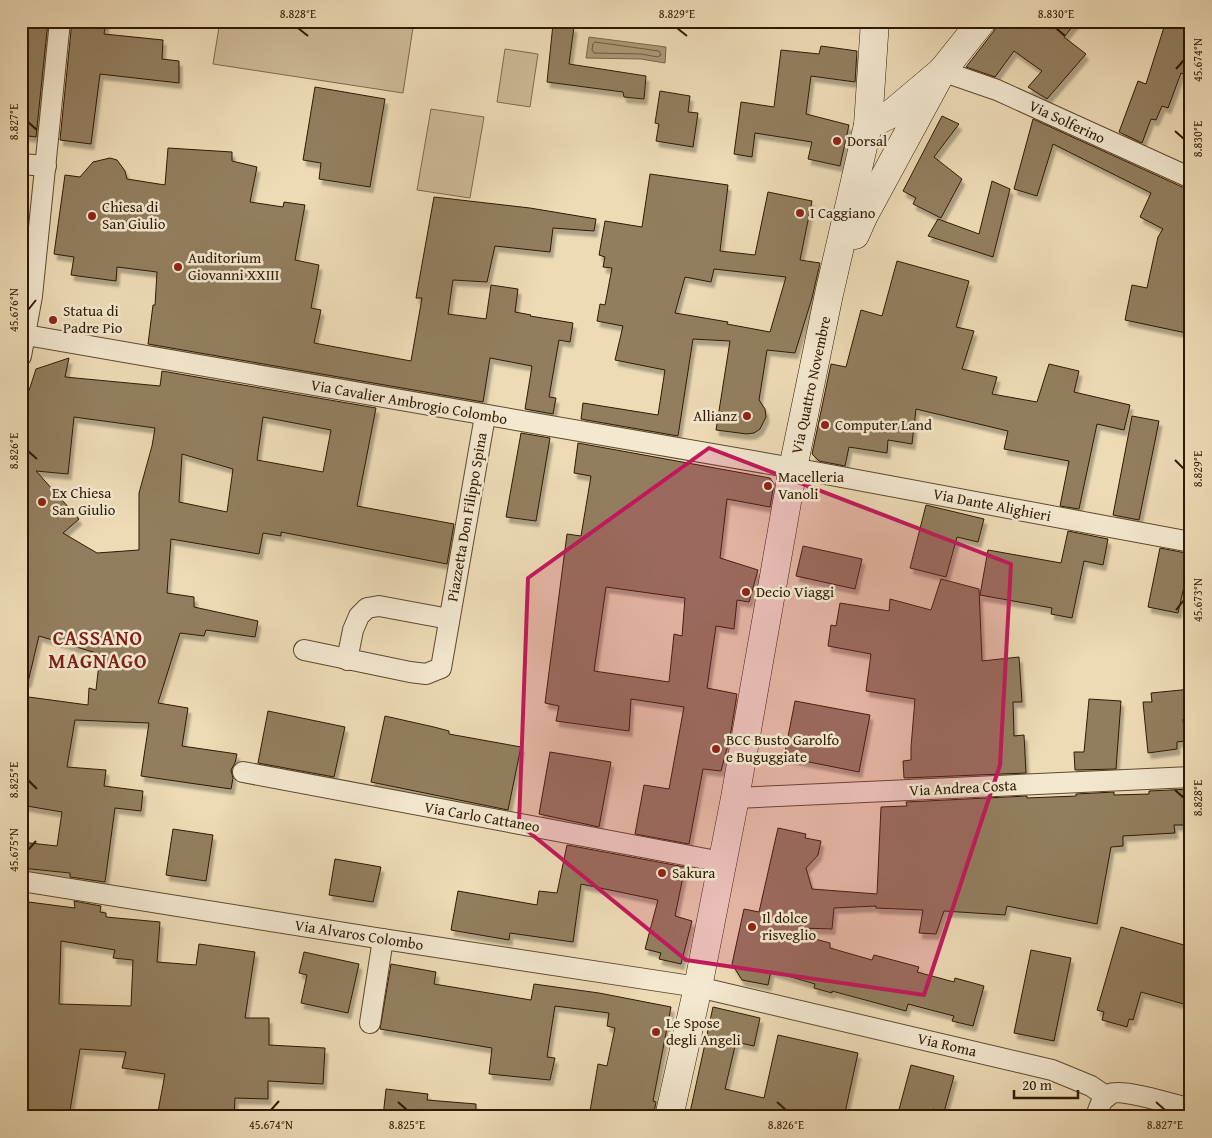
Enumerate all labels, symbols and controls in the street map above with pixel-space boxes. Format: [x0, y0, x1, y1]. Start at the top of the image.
text: 8.828°E [280, 5, 316, 22]
text: 8.829°E [659, 5, 695, 22]
text: 8.830°E [1038, 5, 1074, 22]
text: 45.674°N [1189, 38, 1206, 82]
street label: Via Solferino [1026, 95, 1109, 149]
text: 8.827°E [5, 104, 22, 140]
text: 8.830°E [1189, 121, 1206, 157]
place label: Dorsal [847, 130, 887, 151]
marker: Dorsal [831, 135, 843, 147]
place label: Chiesa di San Giulio [102, 196, 166, 234]
place label: I Caggiano [810, 202, 876, 223]
marker: I Caggiano [794, 207, 806, 219]
marker: Chiesa di San Giulio [86, 210, 98, 222]
place label: Auditorium Giovanni XXIII [188, 247, 279, 285]
marker: Auditorium Giovanni XXIII [172, 261, 184, 273]
text: 45.676°N [5, 288, 22, 332]
place label: Statua di Padre Pio [63, 300, 123, 338]
marker: Statua di Padre Pio [47, 314, 59, 326]
street label: Via Quattro Novembre [786, 314, 835, 456]
street label: Via Cavalier Ambrogio Colombo [309, 374, 509, 429]
place label: Allianz [693, 405, 737, 426]
marker: Allianz [741, 410, 753, 422]
place label: Computer Land [835, 414, 932, 435]
marker: Computer Land [819, 419, 831, 431]
street label: Piazzetta Don Filippo Spina [441, 431, 492, 603]
text: 8.826°E [5, 433, 22, 469]
text: 8.829°E [1189, 451, 1206, 487]
place label: Macelleria Vanoli [778, 466, 844, 504]
marker: Macelleria Vanoli [762, 480, 774, 492]
place label: Ex Chiesa San Giulio [52, 482, 116, 520]
street label: Via Dante Alighieri [931, 483, 1053, 526]
marker: Ex Chiesa San Giulio [36, 496, 48, 508]
text: 45.673°N [1189, 578, 1206, 622]
place label: Decio Viaggi [756, 581, 834, 602]
marker: Decio Viaggi [740, 586, 752, 598]
district label: CASSANO MAGNAGO [48, 623, 148, 675]
place label: BCC Busto Garolfo e Buguggiate [726, 729, 839, 767]
marker: BCC Busto Garolfo e Buguggiate [710, 743, 722, 755]
text: 8.825°E [5, 762, 22, 798]
street label: Via Andrea Costa [909, 774, 1017, 801]
text: 8.828°E [1189, 780, 1206, 816]
street label: Via Carlo Cattaneo [423, 796, 542, 837]
text: 45.675°N [5, 828, 22, 872]
place label: Sakura [672, 862, 715, 883]
marker: Sakura [656, 867, 668, 879]
place label: Il dolce risveglio [762, 907, 816, 945]
street label: Via Alvaros Colombo [293, 914, 425, 955]
marker: Il dolce risveglio [746, 921, 758, 933]
place label: Le Spose degli Angeli [666, 1012, 741, 1050]
marker: Le Spose degli Angeli [650, 1026, 662, 1038]
street label: Via Roma [915, 1028, 979, 1061]
scale bar [1014, 1068, 1078, 1100]
text: 20 m [1022, 1074, 1053, 1095]
text: 45.674°N [249, 1116, 293, 1133]
text: 8.825°E [389, 1116, 425, 1133]
text: 8.826°E [768, 1116, 804, 1133]
text: 8.827°E [1147, 1116, 1183, 1133]

